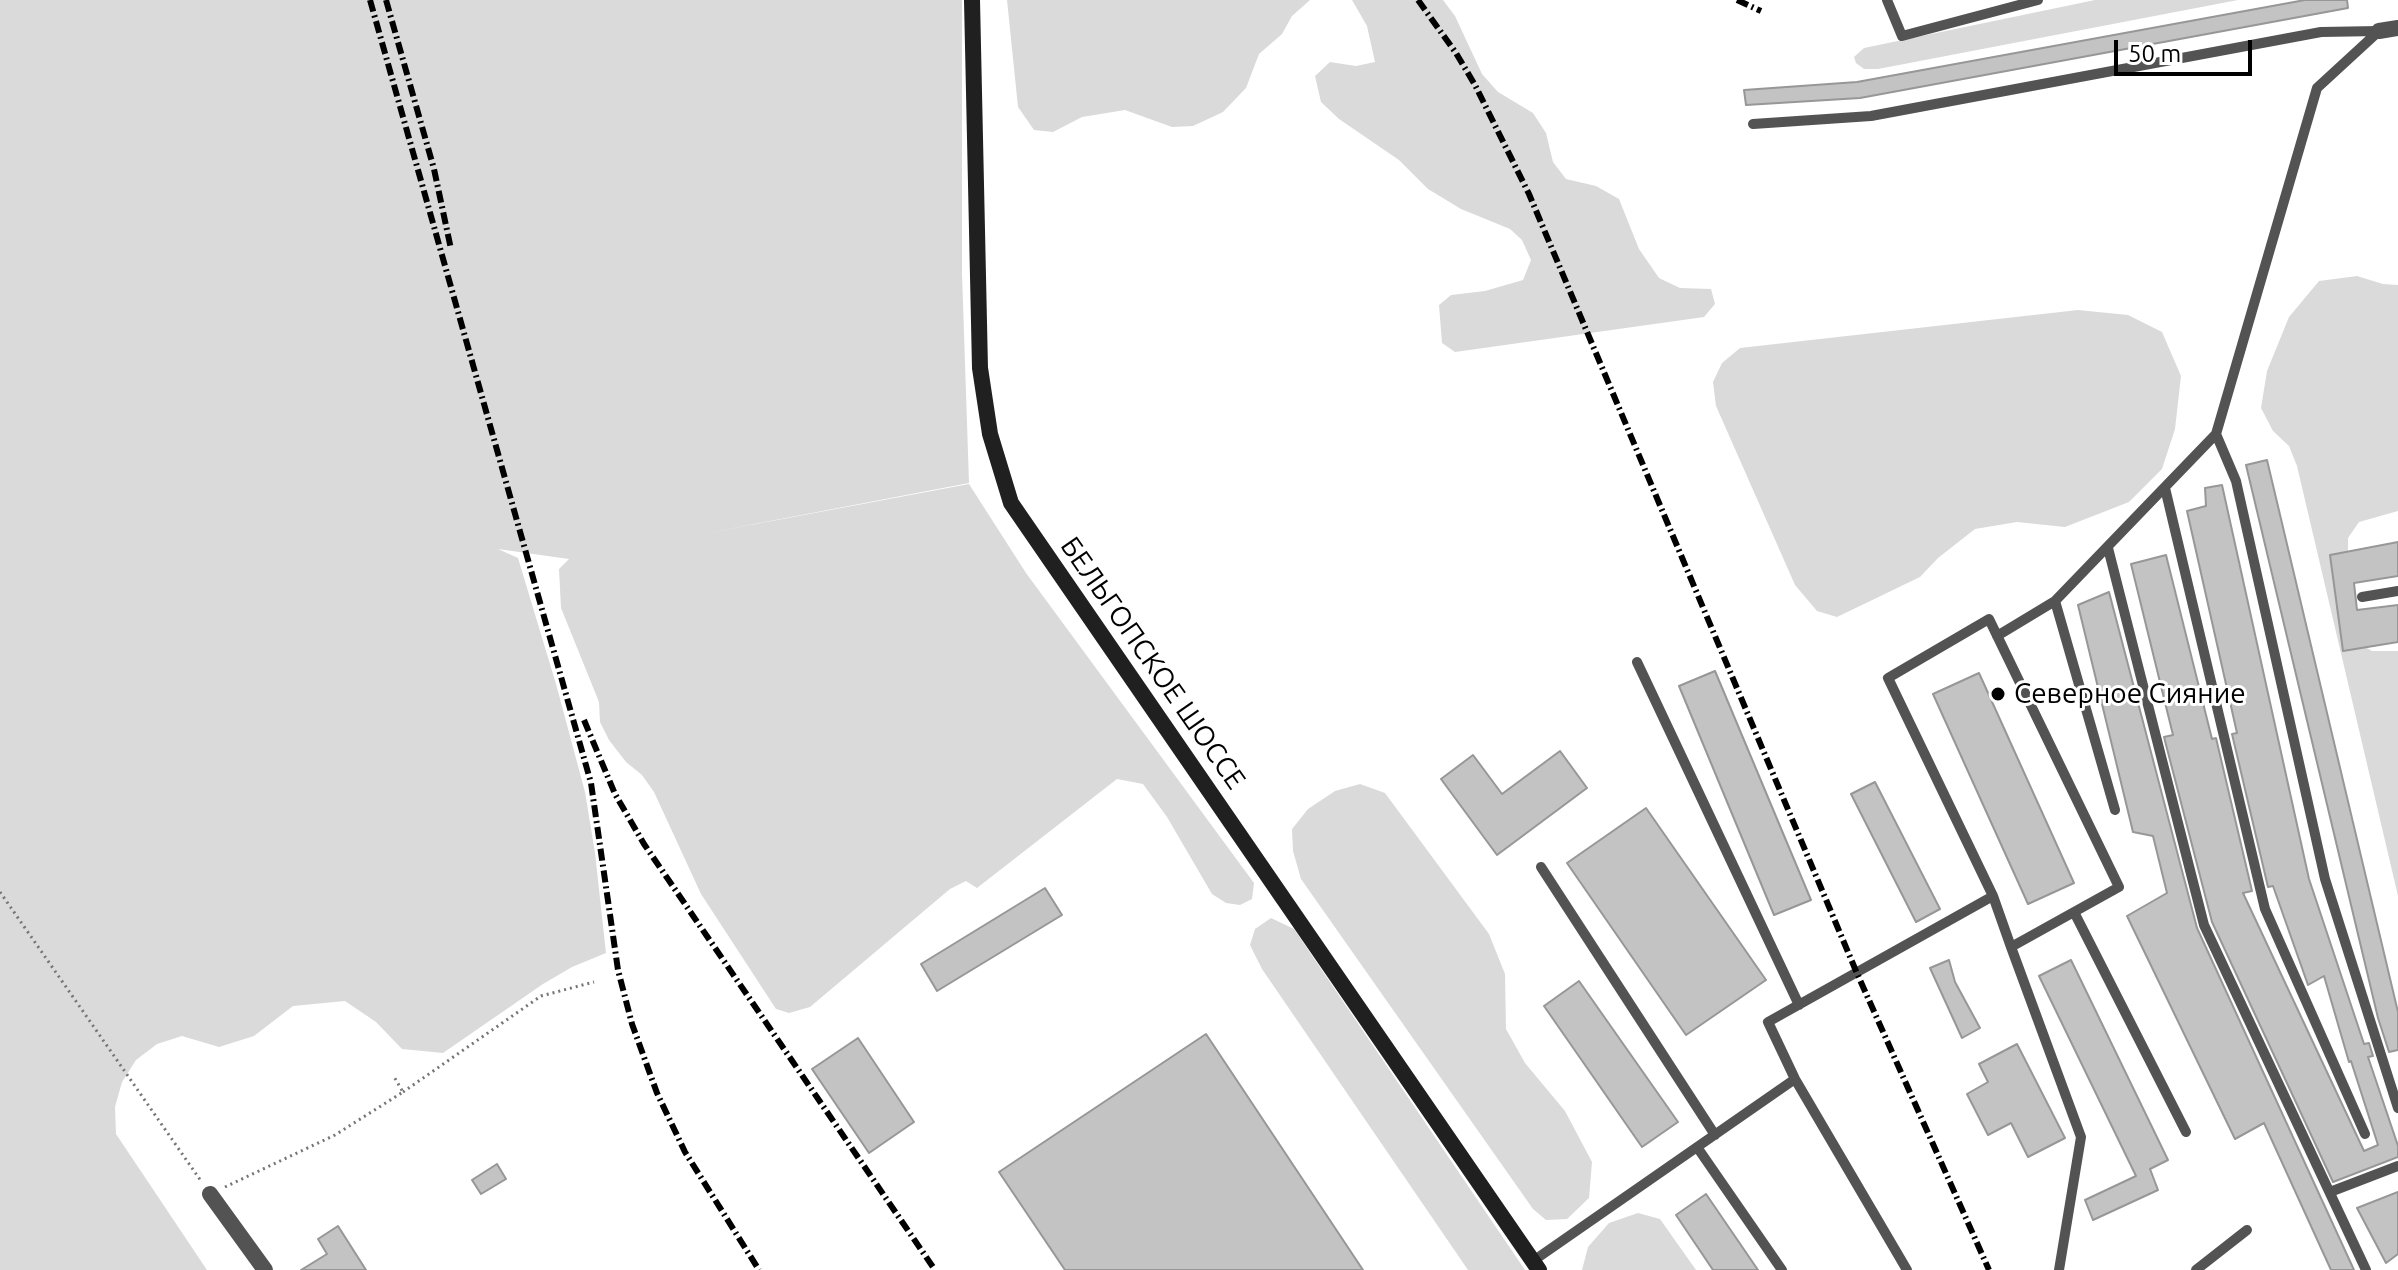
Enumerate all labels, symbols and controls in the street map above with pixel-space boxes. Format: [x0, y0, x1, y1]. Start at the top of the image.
scale bar [2118, 24, 2256, 74]
text: 50 m [2128, 40, 2181, 67]
street label: БЕЛЬГОПСКОЕ ШОССЕ [1053, 531, 1253, 795]
place label: Северное Сияние [2014, 677, 2246, 711]
marker: Северное Сияние [1989, 685, 2007, 703]

